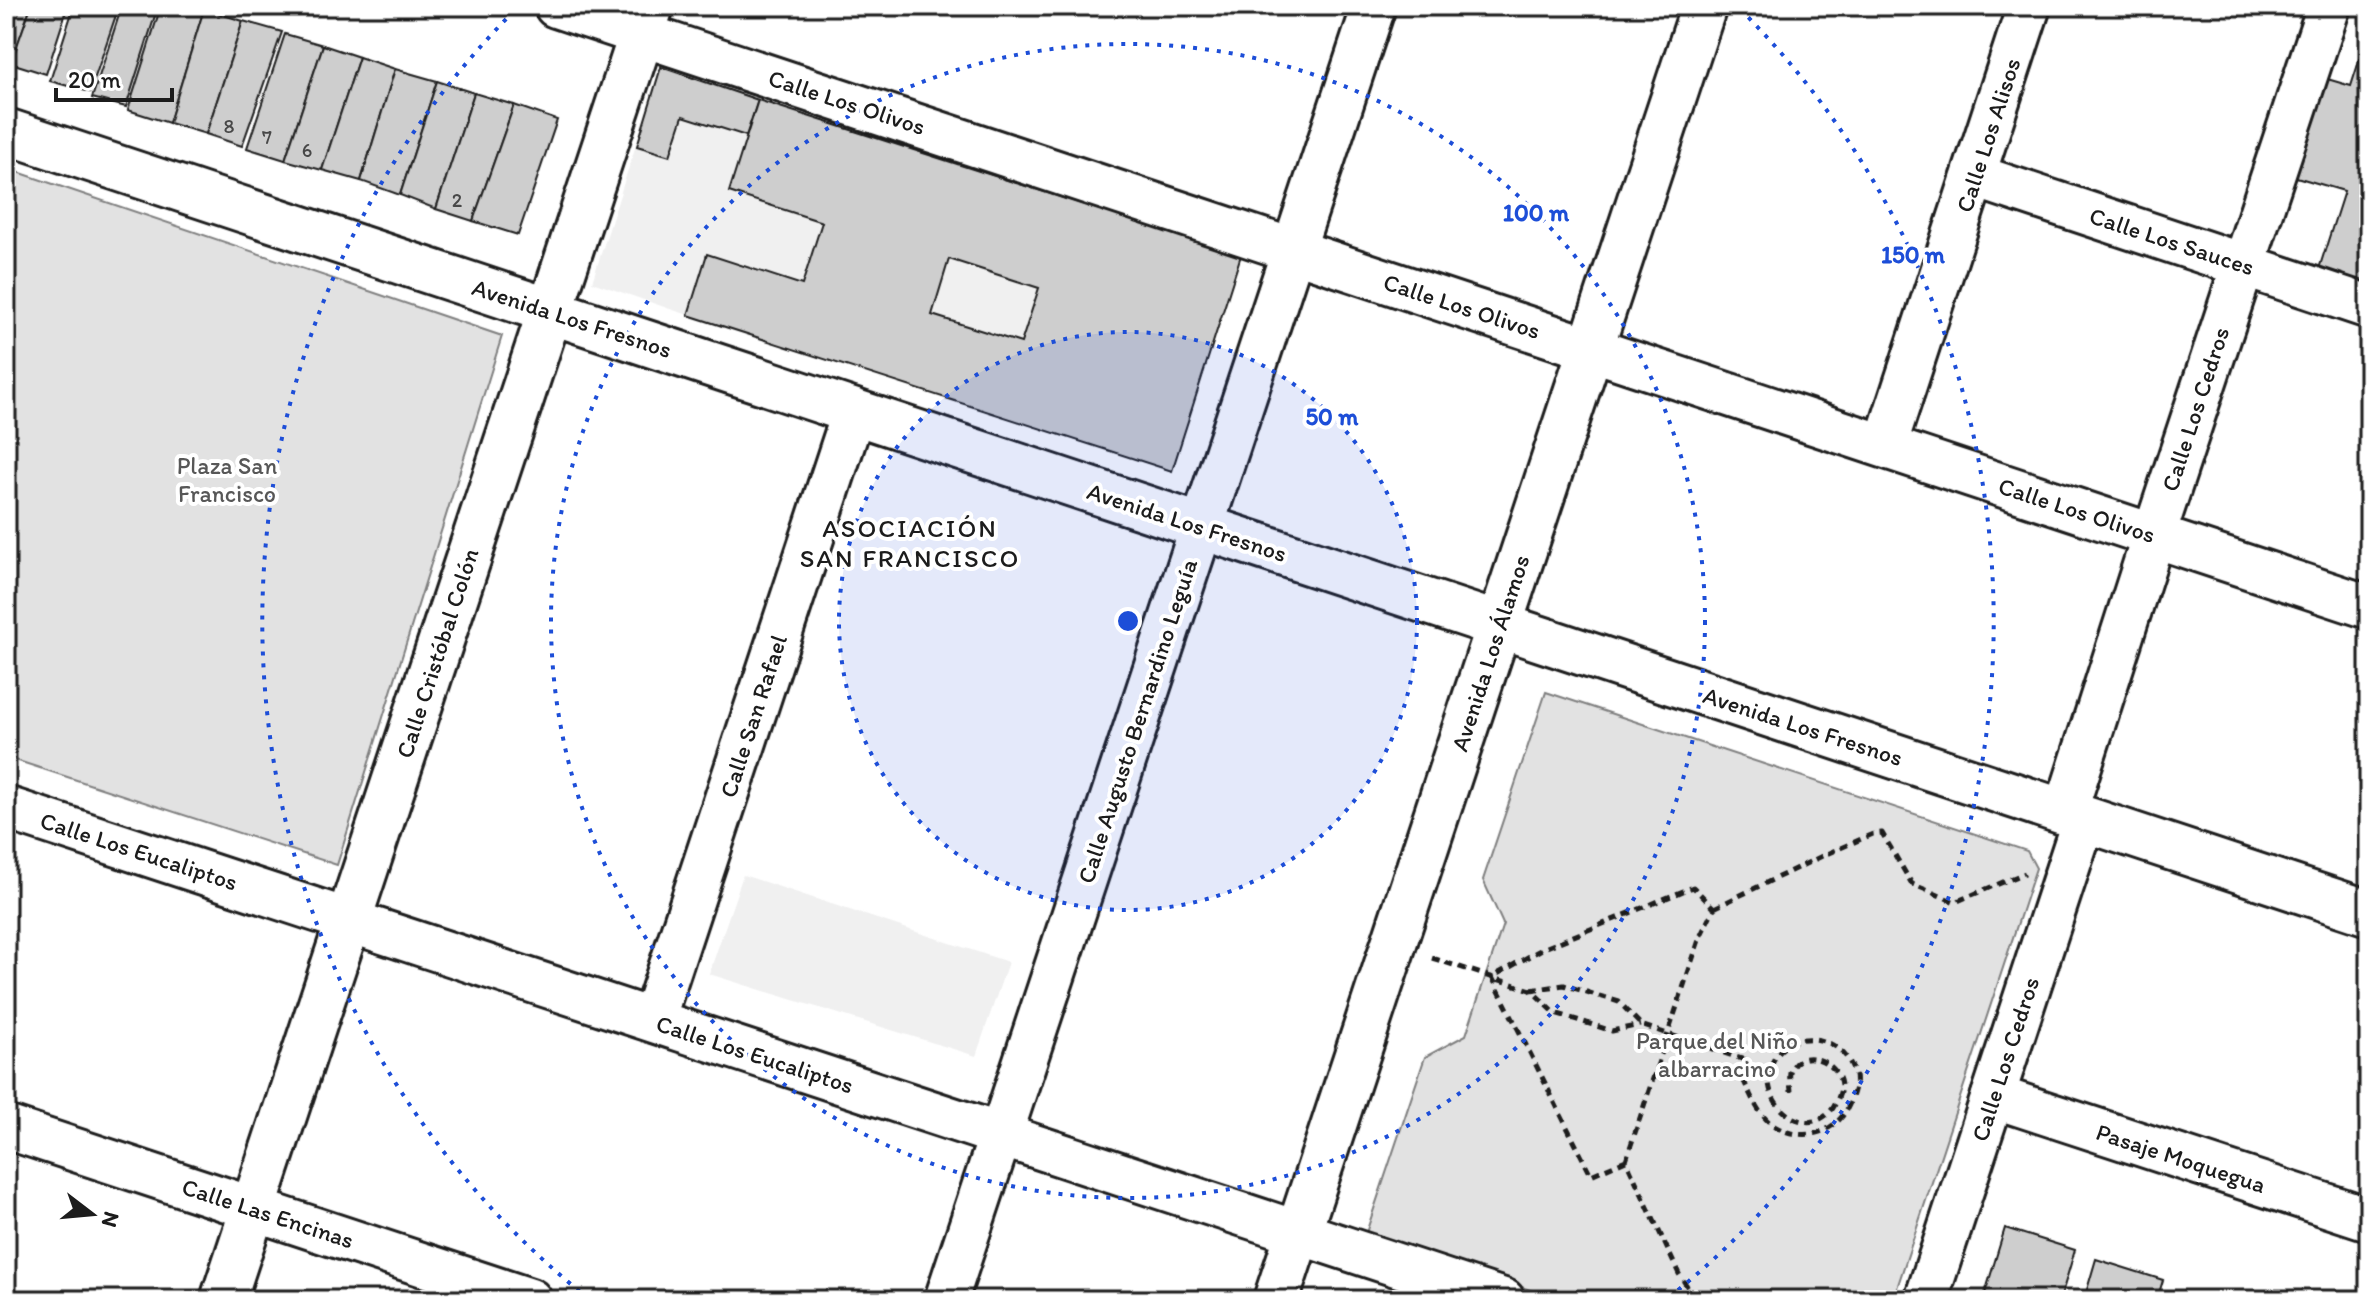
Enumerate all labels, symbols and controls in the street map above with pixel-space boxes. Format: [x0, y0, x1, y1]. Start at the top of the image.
scale bar [56, 52, 172, 102]
street label: Calle Los Alisos [1949, 54, 2027, 216]
street label: Calle Los Olivos [765, 63, 929, 141]
text: 20 m [68, 65, 121, 94]
house number: 8 [224, 114, 235, 138]
house number: 7 [262, 125, 272, 149]
house number: 6 [302, 138, 312, 162]
house number: 2 [452, 188, 463, 212]
text: 100 m [1503, 198, 1570, 227]
street label: Calle Los Sauces [2086, 201, 2258, 281]
text: 150 m [1881, 240, 1946, 269]
street label: Calle Los Olivos [1380, 267, 1544, 345]
street label: Avenida Los Fresnos [469, 272, 675, 364]
street label: Calle Los Cedros [2155, 323, 2235, 495]
text: 50 m [1306, 402, 1359, 431]
park label: Plaza San Francisco [177, 451, 278, 508]
street label: Calle Los Olivos [1995, 471, 2159, 549]
street label: Avenida Los Fresnos [1084, 476, 1290, 568]
district label: ASOCIACIÓN SAN FRANCISCO [800, 512, 1020, 574]
street label: Calle Cristóbal Colón [389, 544, 485, 762]
street label: Avenida Los Álamos [1445, 551, 1535, 755]
street label: Calle Augusto Bernardino Leguía [1071, 555, 1203, 887]
centre of rings [1114, 607, 1142, 635]
street label: Calle San Rafael [713, 631, 793, 801]
street label: Avenida Los Fresnos [1700, 680, 1906, 772]
street label: Calle Los Eucaliptos [37, 805, 241, 897]
street label: Calle Los Cedros [1965, 973, 2045, 1145]
street label: Calle Los Eucaliptos [653, 1008, 857, 1100]
park label: Parque del Niño albarracino [1636, 1026, 1798, 1083]
street label: Pasaje Moquegua [2093, 1117, 2269, 1199]
street label: Calle Las Encinas [178, 1172, 358, 1254]
north arrow [52, 1174, 132, 1254]
text: N [96, 1209, 126, 1230]

